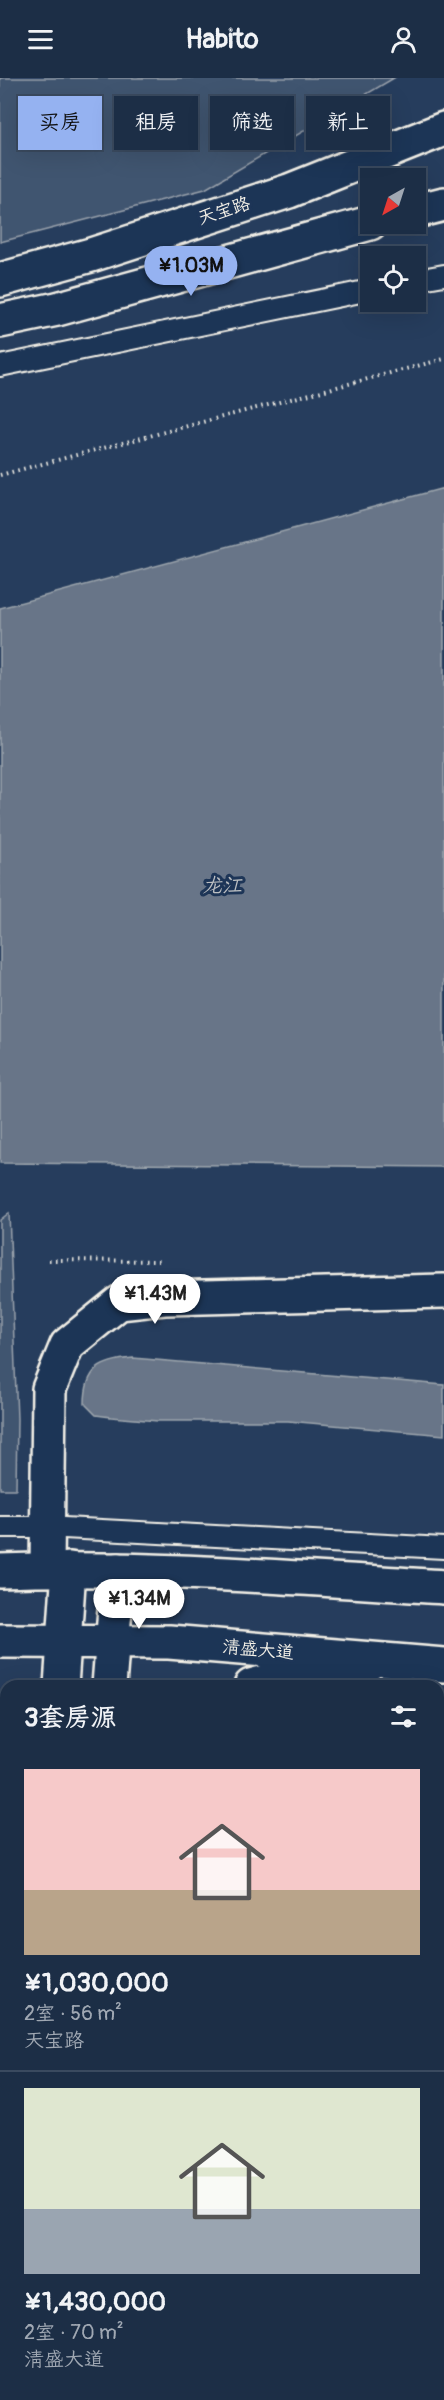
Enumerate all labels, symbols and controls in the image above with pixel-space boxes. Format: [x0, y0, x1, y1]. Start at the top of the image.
icon: menu [24, 23, 57, 56]
text: Habito [185, 23, 259, 56]
icon: person [387, 23, 420, 56]
chip: 买房 [18, 96, 102, 150]
chip: 租房 [114, 96, 198, 150]
chip: 筛选 [210, 96, 294, 150]
chip: 新上 [306, 96, 390, 150]
north arrow [360, 168, 426, 234]
map controls [360, 168, 426, 312]
street label: 天宝路 [195, 192, 253, 230]
pin: ¥1.03M [142, 246, 240, 297]
button: locate [360, 246, 426, 312]
text: ¥1.03M [158, 253, 224, 278]
water label: 龙江 [202, 873, 243, 898]
pin: ¥1.43M [106, 1274, 204, 1325]
text: ¥1.43M [123, 1281, 187, 1306]
pin: ¥1.34M [90, 1579, 188, 1630]
text: ¥1.34M [107, 1586, 171, 1611]
street label: 清盛大道 [221, 1635, 295, 1665]
icon: filters [387, 1700, 420, 1733]
text: 3套房源 [24, 1702, 117, 1734]
icon: home [168, 1808, 276, 1916]
text: ¥1,030,000 [24, 1967, 169, 1999]
text: 2室 · 56 m² [24, 2001, 122, 2026]
text: 天宝路 [24, 2028, 84, 2053]
icon: home [168, 2127, 276, 2235]
text: ¥1,430,000 [24, 2286, 166, 2318]
text: 2室 · 70 m² [24, 2320, 124, 2345]
text: 清盛大道 [24, 2347, 104, 2372]

